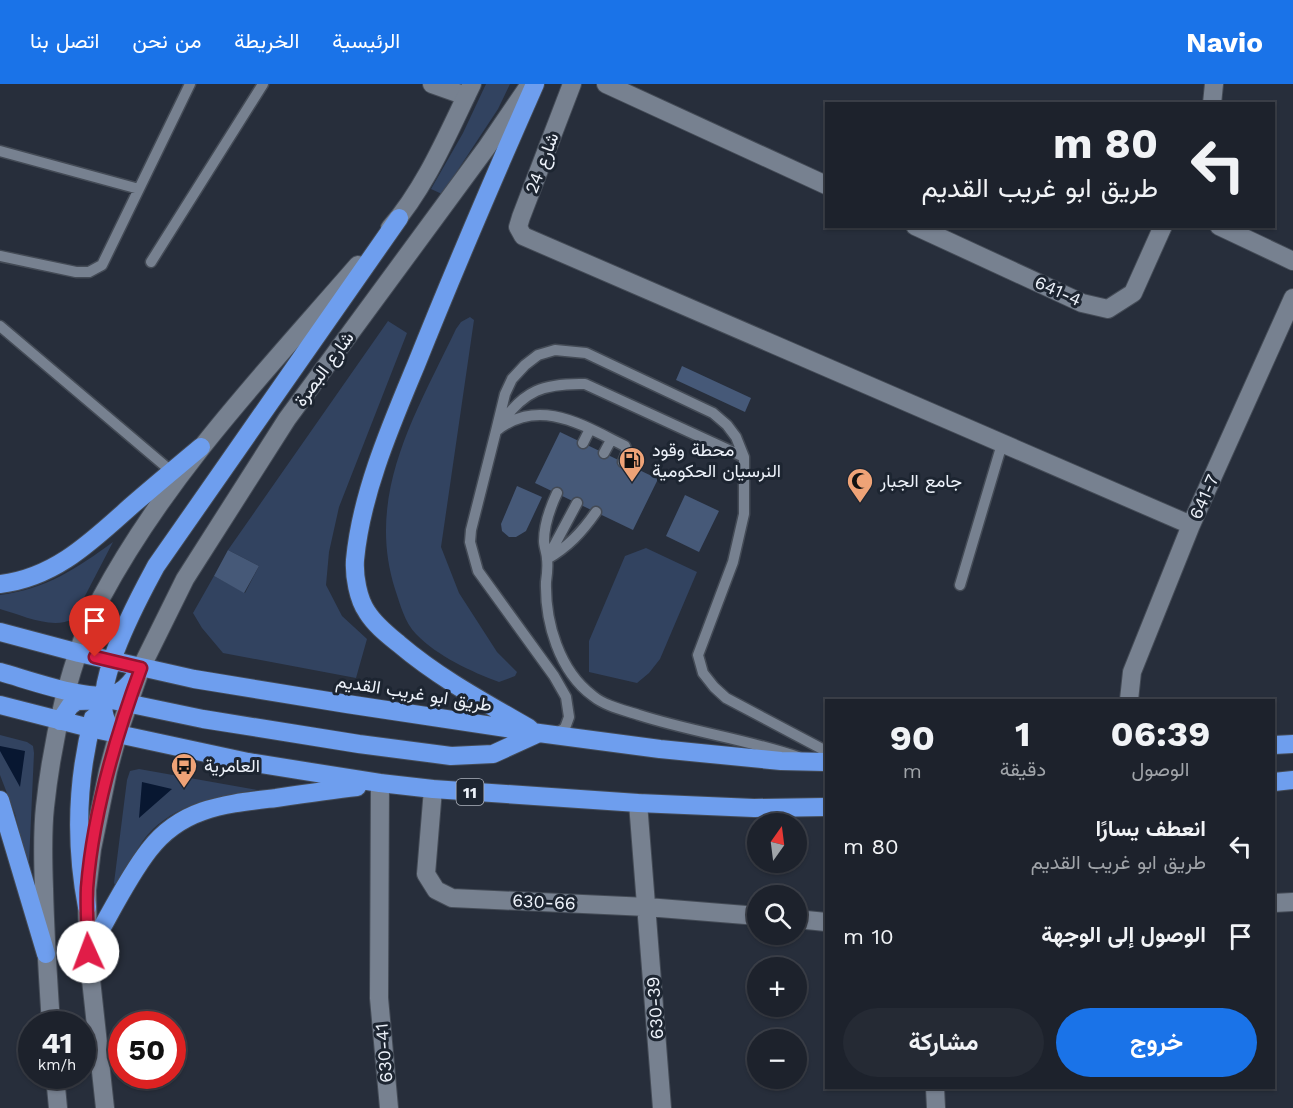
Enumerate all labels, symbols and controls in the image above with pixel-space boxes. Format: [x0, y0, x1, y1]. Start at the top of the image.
text: Navio [1186, 26, 1263, 59]
text: اتصل بنا [30, 28, 99, 53]
text: من نحن [132, 28, 201, 53]
text: الخريطة [234, 28, 299, 53]
text: الرئيسية [332, 28, 400, 53]
text: 80 m [1053, 119, 1158, 168]
icon: left [1179, 126, 1257, 204]
street label: شارع 24 [520, 130, 565, 197]
text: طريق ابو غريب القديم [922, 172, 1158, 204]
street label: 641-4 [1032, 271, 1085, 310]
street label: شارع البصرة [289, 327, 359, 411]
place label: محطة وقود النرسيان الحكومية [652, 439, 781, 482]
fuel station icon: محطة وقود النرسيان الحكومية [617, 445, 647, 483]
mosque icon: جامع الجبار [845, 466, 875, 504]
place label: جامع الجبار [879, 470, 962, 493]
street label: 641-7 [1184, 471, 1223, 522]
pin [69, 595, 120, 657]
icon: arrive [78, 604, 111, 637]
street label: طريق ابو غريب القديم [334, 670, 494, 717]
text: 1 [1015, 713, 1031, 755]
text: 06:39 [1111, 713, 1210, 755]
text: 90 [890, 717, 935, 759]
bus stop icon: العامرية [169, 751, 199, 789]
place label: العامرية [204, 755, 260, 777]
text: دقيقة [1000, 757, 1046, 781]
text: الوصول [1132, 757, 1189, 781]
text: m [903, 759, 922, 783]
road number: 11 [456, 779, 484, 805]
north arrow [747, 813, 807, 873]
map controls [747, 813, 807, 1089]
text: انعطف يسارًا [1096, 816, 1206, 841]
icon: left [1224, 830, 1257, 863]
text: 80 m [843, 834, 899, 859]
text: طريق ابو غريب القديم [1031, 850, 1206, 874]
button: search [747, 885, 807, 945]
street label: 630-66 [512, 889, 576, 914]
position arrow [56, 920, 120, 984]
icon: arrive [1224, 920, 1257, 953]
text: الوصول إلى الوجهة [1041, 922, 1206, 947]
text: 10 m [843, 924, 894, 949]
button: + [747, 957, 807, 1017]
street label: 630-39 [642, 976, 667, 1040]
button: مشاركة [843, 1008, 1044, 1077]
button: خروج [1056, 1008, 1257, 1077]
speed limit sign: 50 [108, 1011, 186, 1089]
street label: 630-41 [370, 1022, 397, 1084]
text: 41 [41, 1025, 73, 1060]
button: − [747, 1029, 807, 1089]
text: km/h [38, 1056, 76, 1074]

